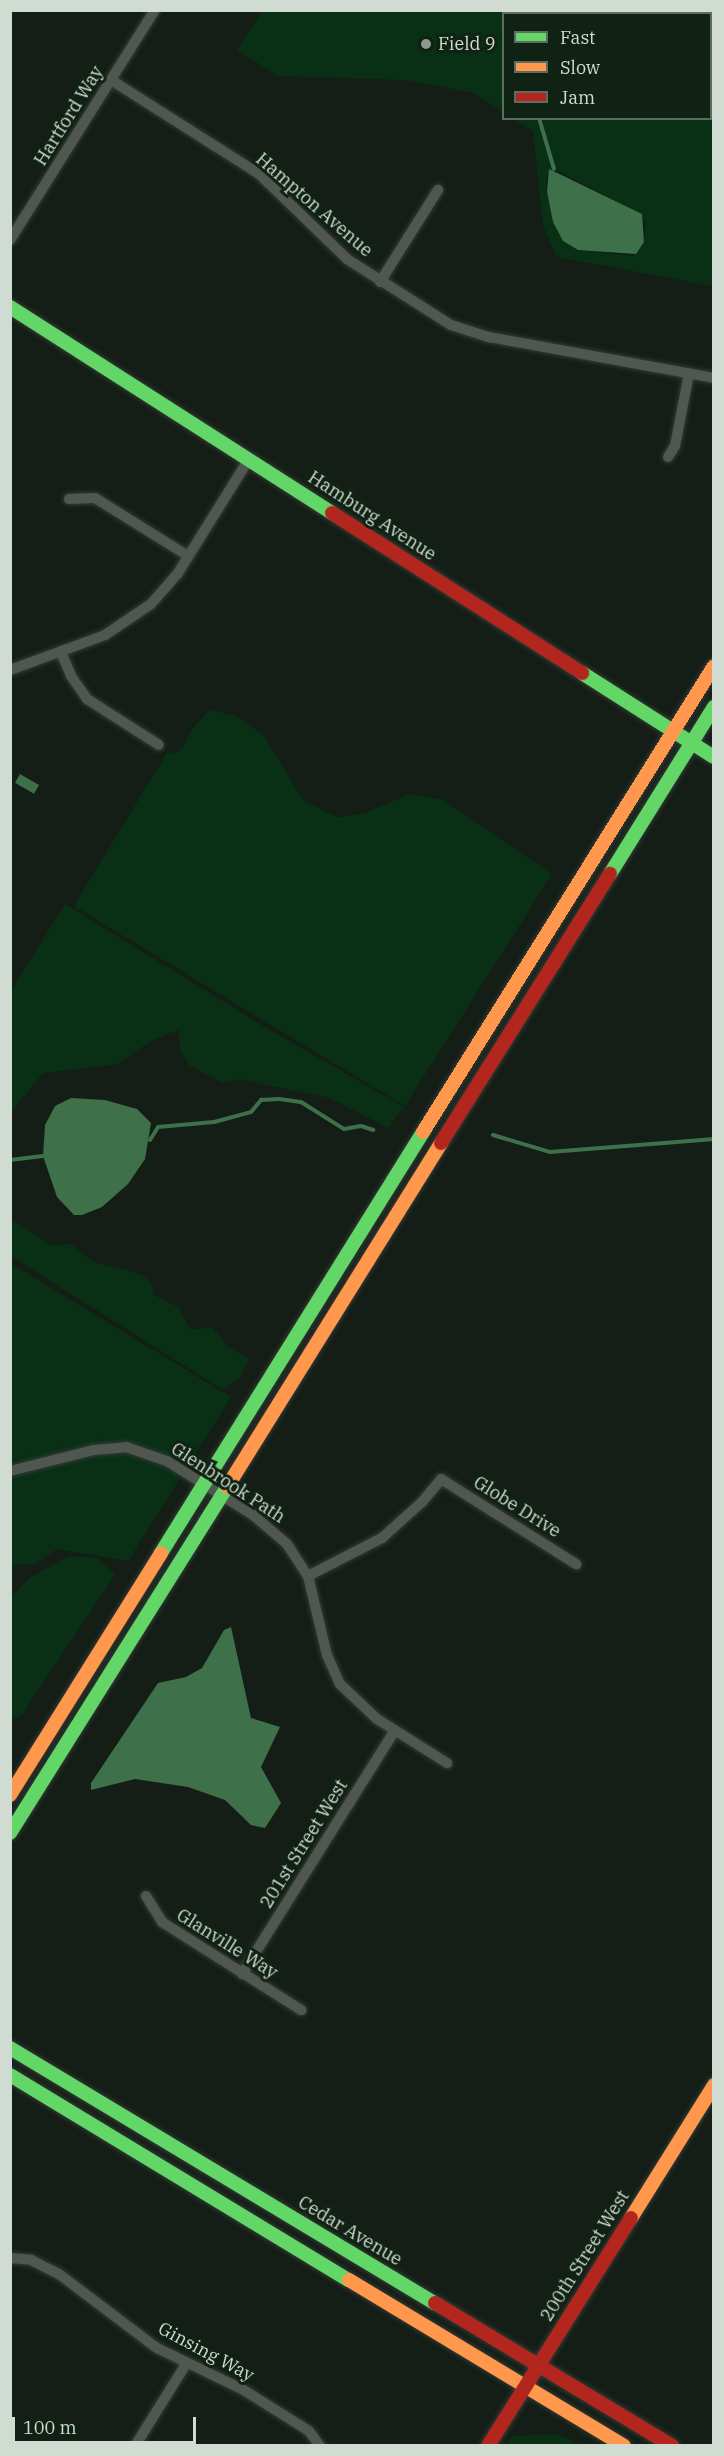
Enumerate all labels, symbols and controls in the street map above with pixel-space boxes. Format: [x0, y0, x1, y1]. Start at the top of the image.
legend [502, 12, 712, 120]
text: Fast [560, 26, 595, 49]
place label: Field 9 [438, 33, 495, 55]
marker: Field 9 [419, 37, 433, 51]
text: Slow [560, 56, 600, 79]
street label: Hartford Way [30, 62, 108, 170]
text: Jam [560, 86, 595, 109]
street label: Hampton Avenue [251, 148, 377, 262]
street label: Hamburg Avenue [304, 467, 440, 565]
street label: Glenbrook Path [167, 1438, 289, 1528]
street label: Globe Drive [469, 1472, 565, 1542]
street label: 201st Street West [256, 1776, 352, 1912]
street label: Glanville Way [173, 1904, 281, 1984]
street label: 200th Street West [536, 2187, 634, 2325]
street label: Cedar Avenue [294, 2191, 406, 2271]
street label: Ginsing Way [154, 2318, 258, 2386]
scale bar [15, 2405, 200, 2443]
text: 100 m [23, 2416, 77, 2439]

